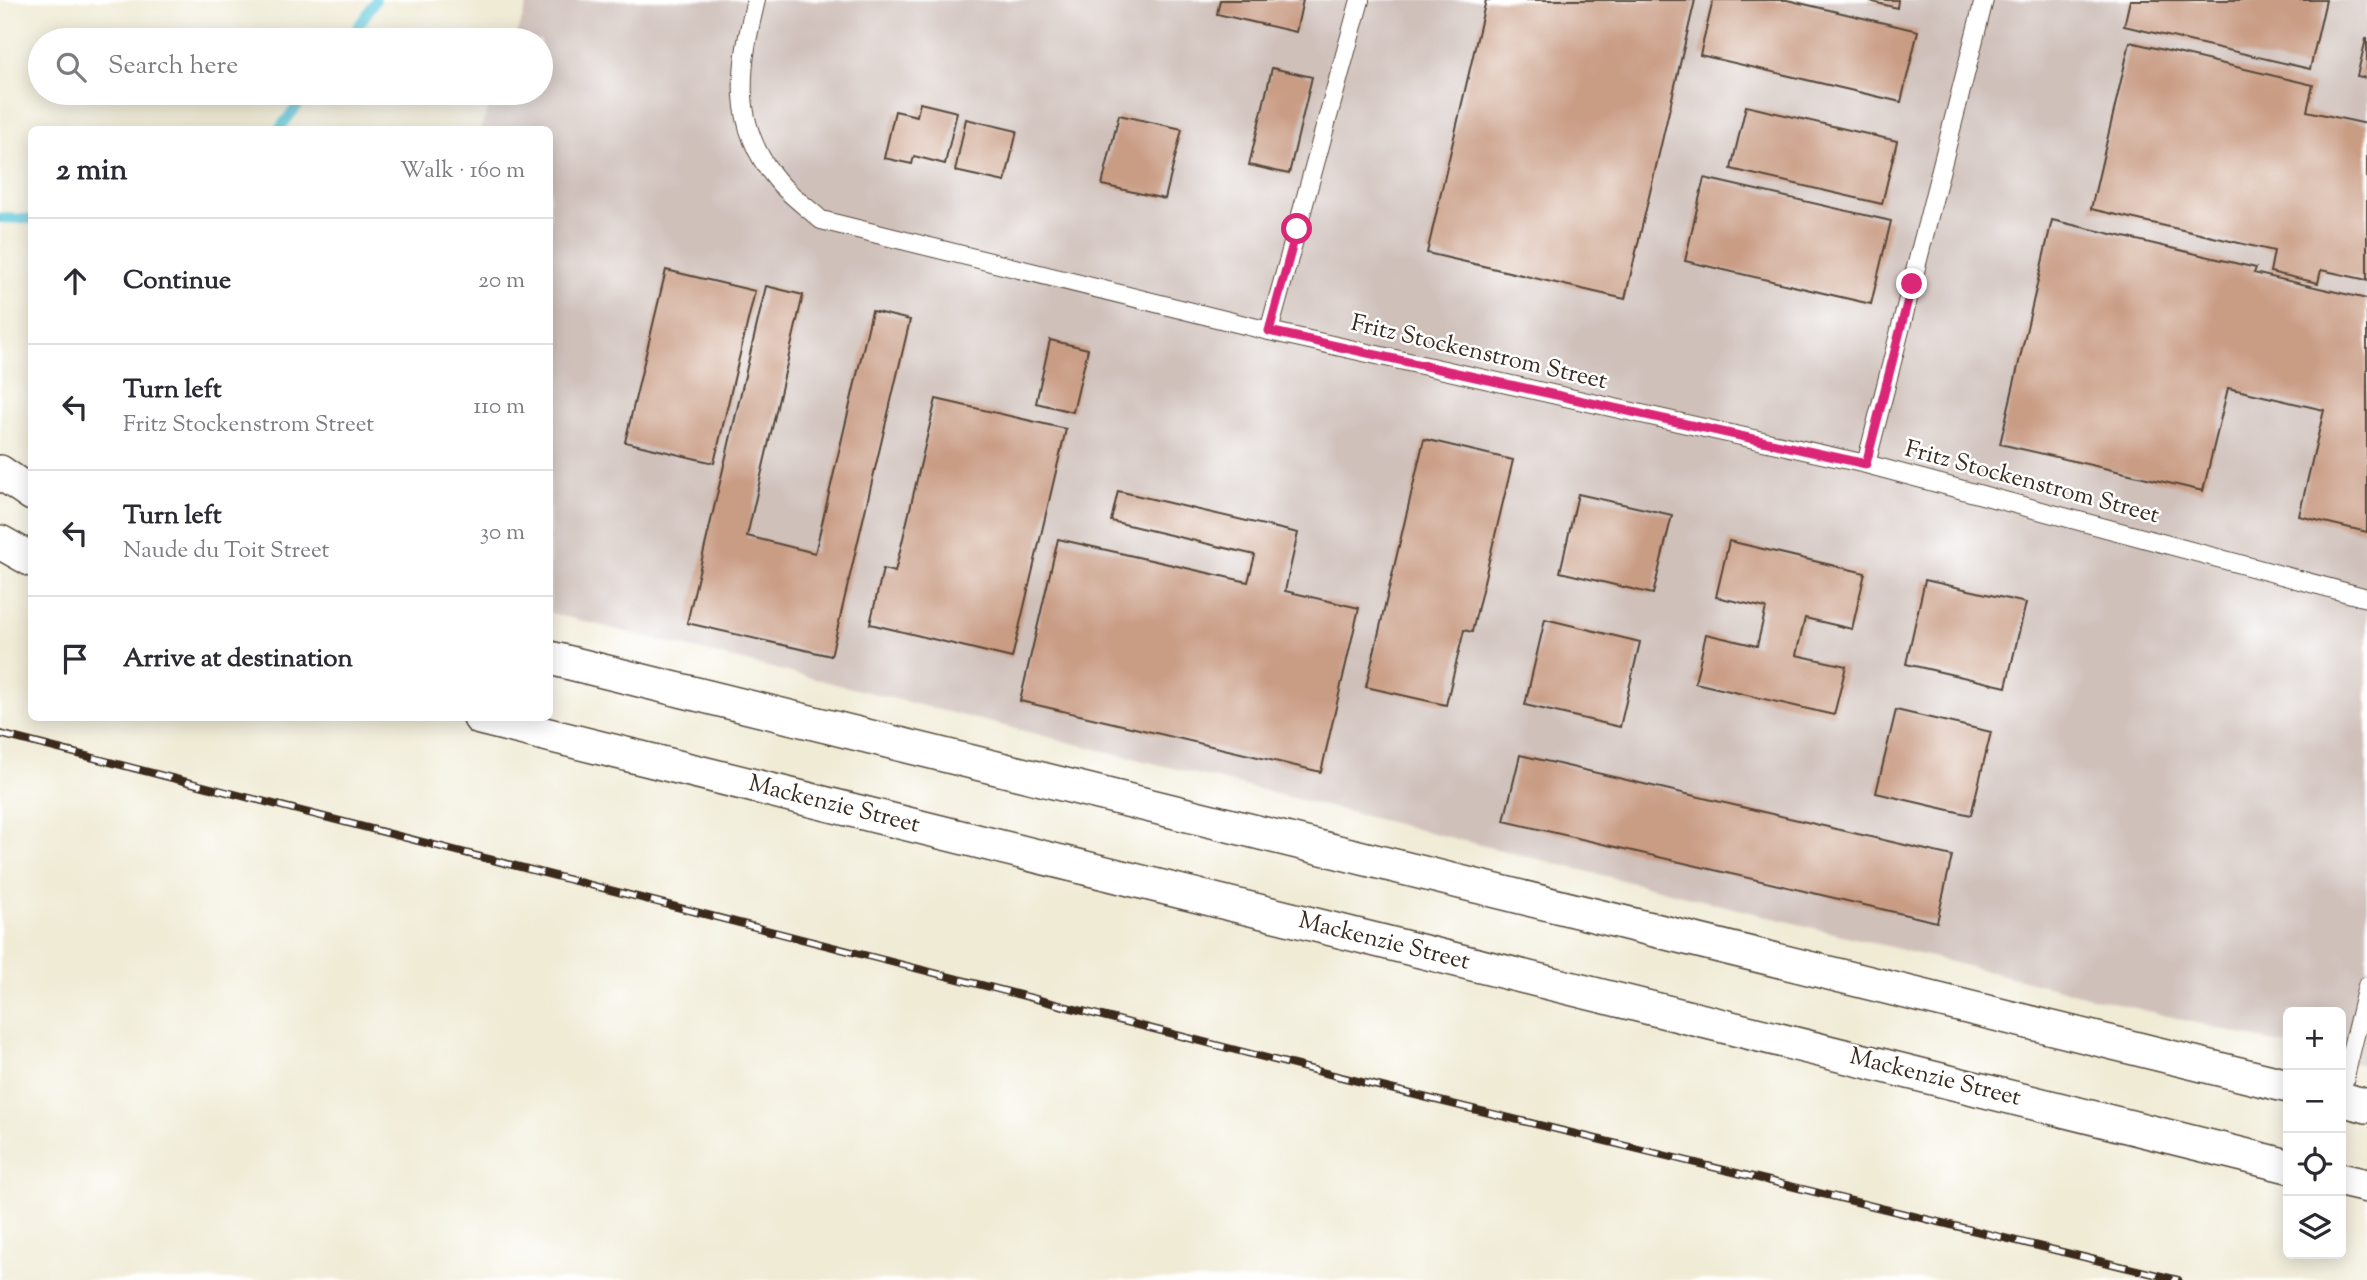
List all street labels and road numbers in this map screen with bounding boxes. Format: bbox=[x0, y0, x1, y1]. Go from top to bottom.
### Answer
street label: Fritz Stockenstrom Street bbox=[1347, 307, 1611, 399]
street label: Fritz Stockenstrom Street bbox=[1901, 433, 2163, 533]
street label: Mackenzie Street bbox=[745, 767, 923, 843]
street label: Mackenzie Street bbox=[1295, 904, 1473, 980]
street label: Mackenzie Street bbox=[1846, 1040, 2024, 1116]

